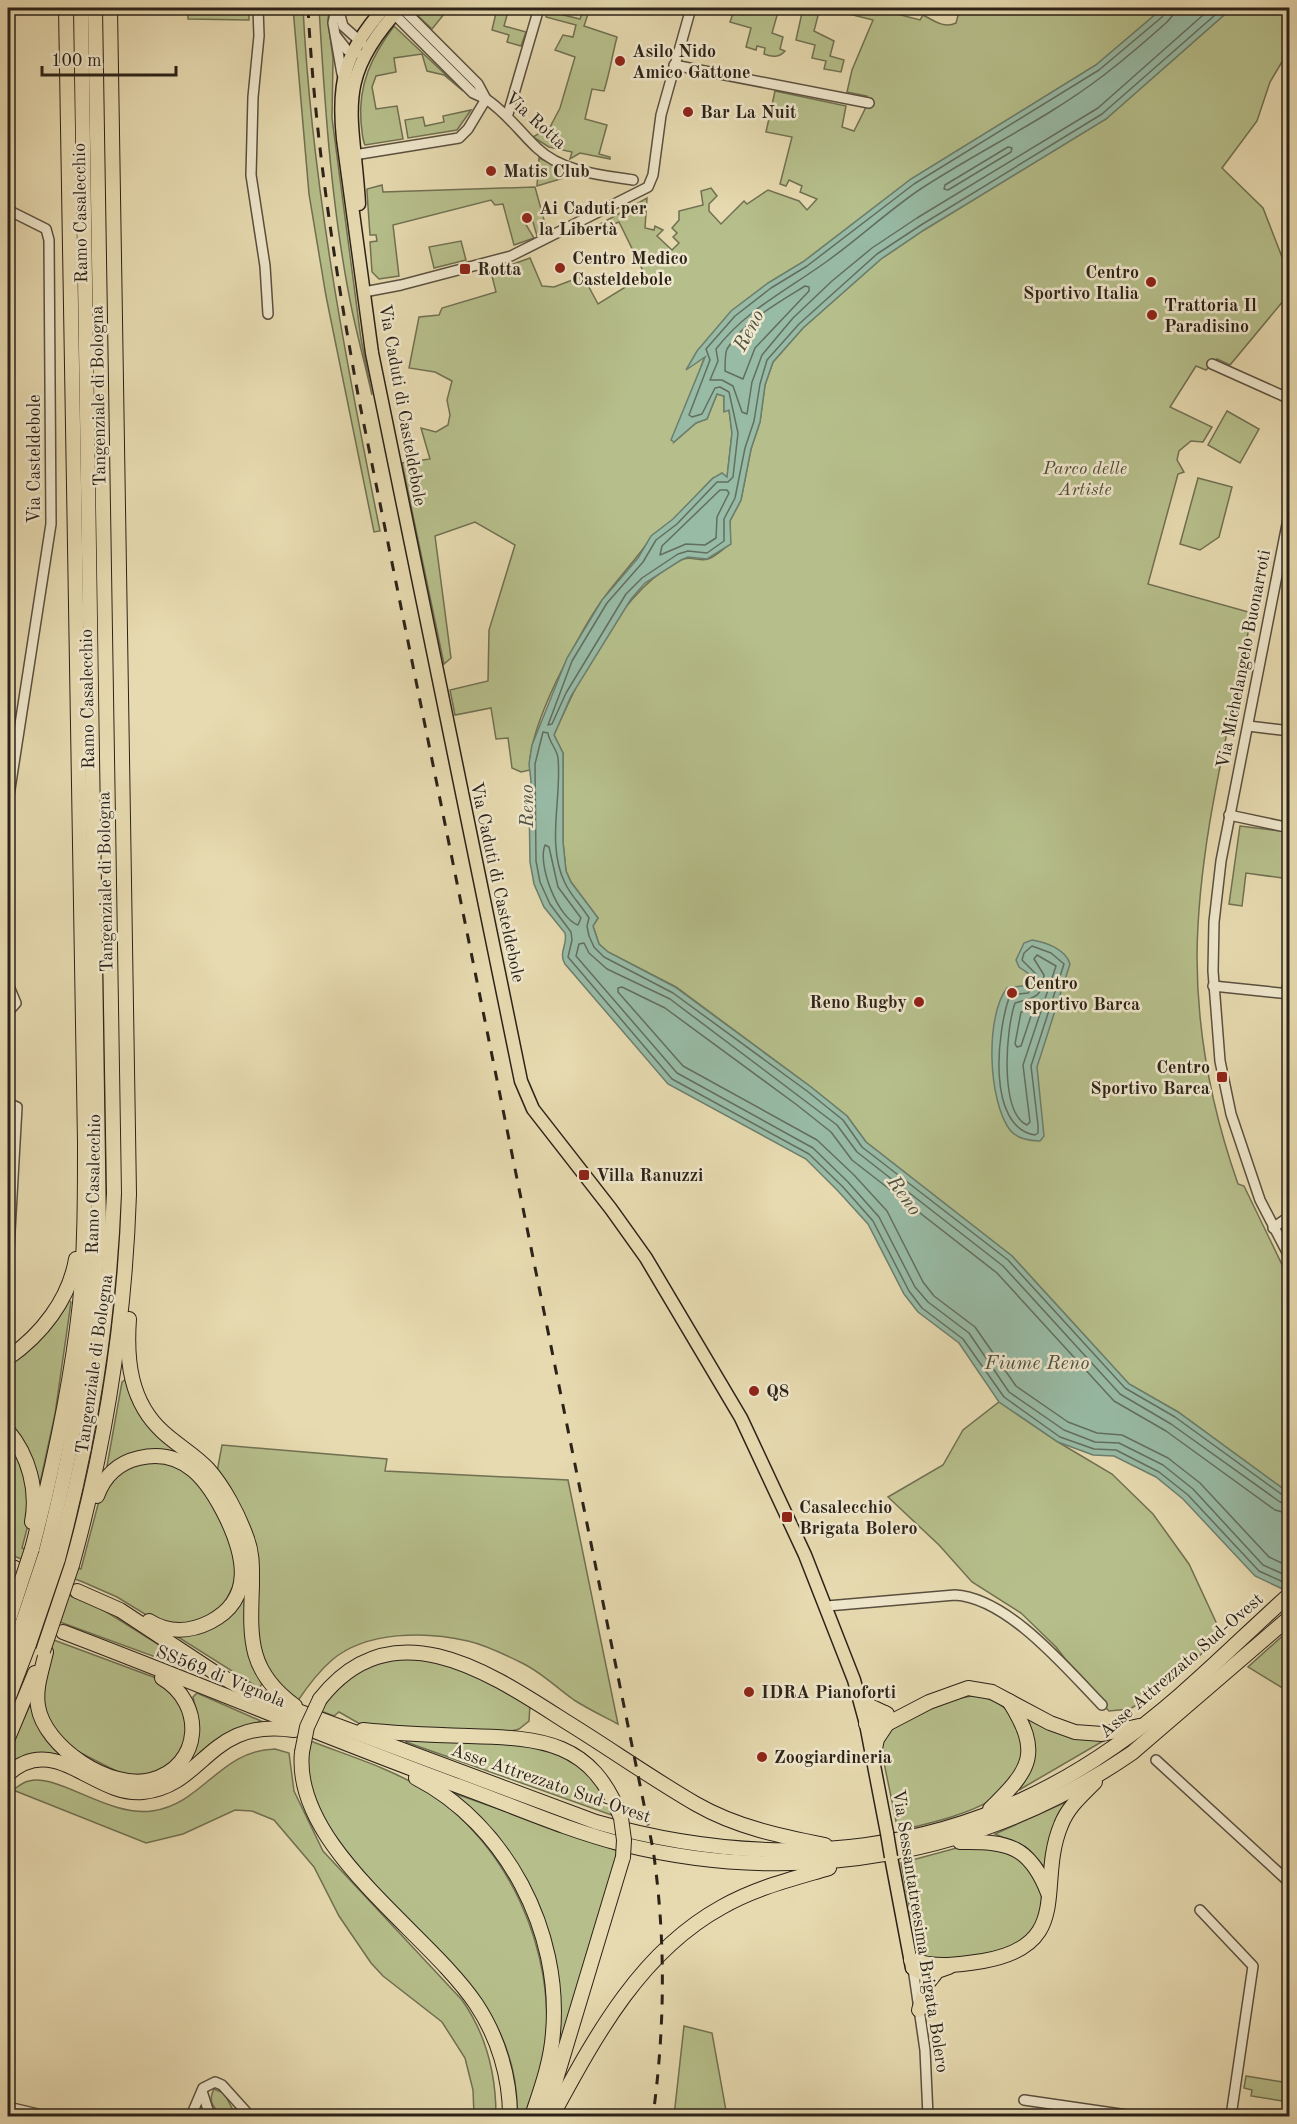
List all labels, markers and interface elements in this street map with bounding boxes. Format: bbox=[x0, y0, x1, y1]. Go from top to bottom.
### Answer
scale bar bbox=[42, 39, 176, 77]
place label: Asilo Nido Amico Gattone bbox=[632, 43, 751, 82]
text: 100 m bbox=[51, 52, 102, 70]
marker: Asilo Nido Amico Gattone bbox=[613, 54, 627, 68]
street label: Via Rotta bbox=[501, 89, 569, 153]
place label: Bar La Nuit bbox=[700, 104, 797, 122]
marker: Bar La Nuit bbox=[681, 105, 695, 119]
street label: Ramo Casalecchio bbox=[71, 143, 91, 283]
place label: Matis Club bbox=[503, 163, 590, 181]
marker: Matis Club bbox=[484, 164, 498, 178]
place label: Ai Caduti per la Libertà bbox=[539, 200, 647, 239]
marker: Ai Caduti per la Libertà bbox=[520, 211, 534, 225]
place label: Centro Medico Casteldebole bbox=[572, 250, 688, 289]
place label: Rotta bbox=[477, 261, 521, 279]
marker: Centro Medico Casteldebole bbox=[553, 261, 567, 275]
marker: Rotta bbox=[458, 262, 472, 276]
place label: Centro Sportivo Italia bbox=[1023, 264, 1139, 303]
marker: Centro Sportivo Italia bbox=[1144, 275, 1158, 289]
place label: Trattoria Il Paradisino bbox=[1164, 297, 1257, 336]
street label: Via Caduti di Casteldebole bbox=[375, 303, 429, 507]
street label: Tangenziale di Bologna bbox=[88, 305, 110, 487]
water label: Reno bbox=[730, 307, 769, 356]
marker: Trattoria Il Paradisino bbox=[1145, 308, 1159, 322]
street label: Via Casteldebole bbox=[26, 394, 44, 524]
park label: Parco delle Artiste bbox=[1042, 460, 1127, 499]
street label: Via Michelangelo Buonarroti bbox=[1214, 548, 1274, 770]
street label: Ramo Casalecchio bbox=[78, 629, 98, 769]
street label: Via Caduti di Casteldebole bbox=[467, 780, 527, 984]
water label: Reno bbox=[518, 784, 538, 829]
street label: Tangenziale di Bologna bbox=[95, 791, 117, 973]
place label: Centro sportivo Barca bbox=[1024, 975, 1140, 1014]
marker: Centro sportivo Barca bbox=[1005, 986, 1019, 1000]
place label: Reno Rugby bbox=[809, 994, 907, 1012]
marker: Reno Rugby bbox=[912, 995, 926, 1009]
place label: Centro Sportivo Barca bbox=[1090, 1059, 1210, 1098]
marker: Centro Sportivo Barca bbox=[1215, 1070, 1229, 1084]
street label: Ramo Casalecchio bbox=[84, 1114, 104, 1254]
place label: Villa Ranuzzi bbox=[596, 1167, 703, 1185]
marker: Villa Ranuzzi bbox=[577, 1168, 591, 1182]
water label: Reno bbox=[882, 1172, 924, 1220]
street label: Tangenziale di Bologna bbox=[73, 1273, 117, 1455]
water label: Fiume Reno bbox=[984, 1354, 1089, 1374]
place label: Q8 bbox=[766, 1383, 789, 1401]
marker: Q8 bbox=[747, 1384, 761, 1398]
place label: Casalecchio Brigata Bolero bbox=[799, 1499, 918, 1538]
marker: Casalecchio Brigata Bolero bbox=[780, 1510, 794, 1524]
street label: Asse Attrezzato Sud-Ovest bbox=[1096, 1590, 1267, 1741]
street label: SS569 di Vignola bbox=[153, 1643, 288, 1711]
place label: IDRA Pianoforti bbox=[761, 1684, 896, 1702]
marker: IDRA Pianoforti bbox=[742, 1685, 756, 1699]
street label: Asse Attrezzato Sud-Ovest bbox=[448, 1741, 653, 1827]
place label: Zoogiardineria bbox=[774, 1749, 892, 1767]
marker: Zoogiardineria bbox=[755, 1750, 769, 1764]
street label: Via Sessantatreesima Brigata Bolero bbox=[889, 1788, 951, 2074]

